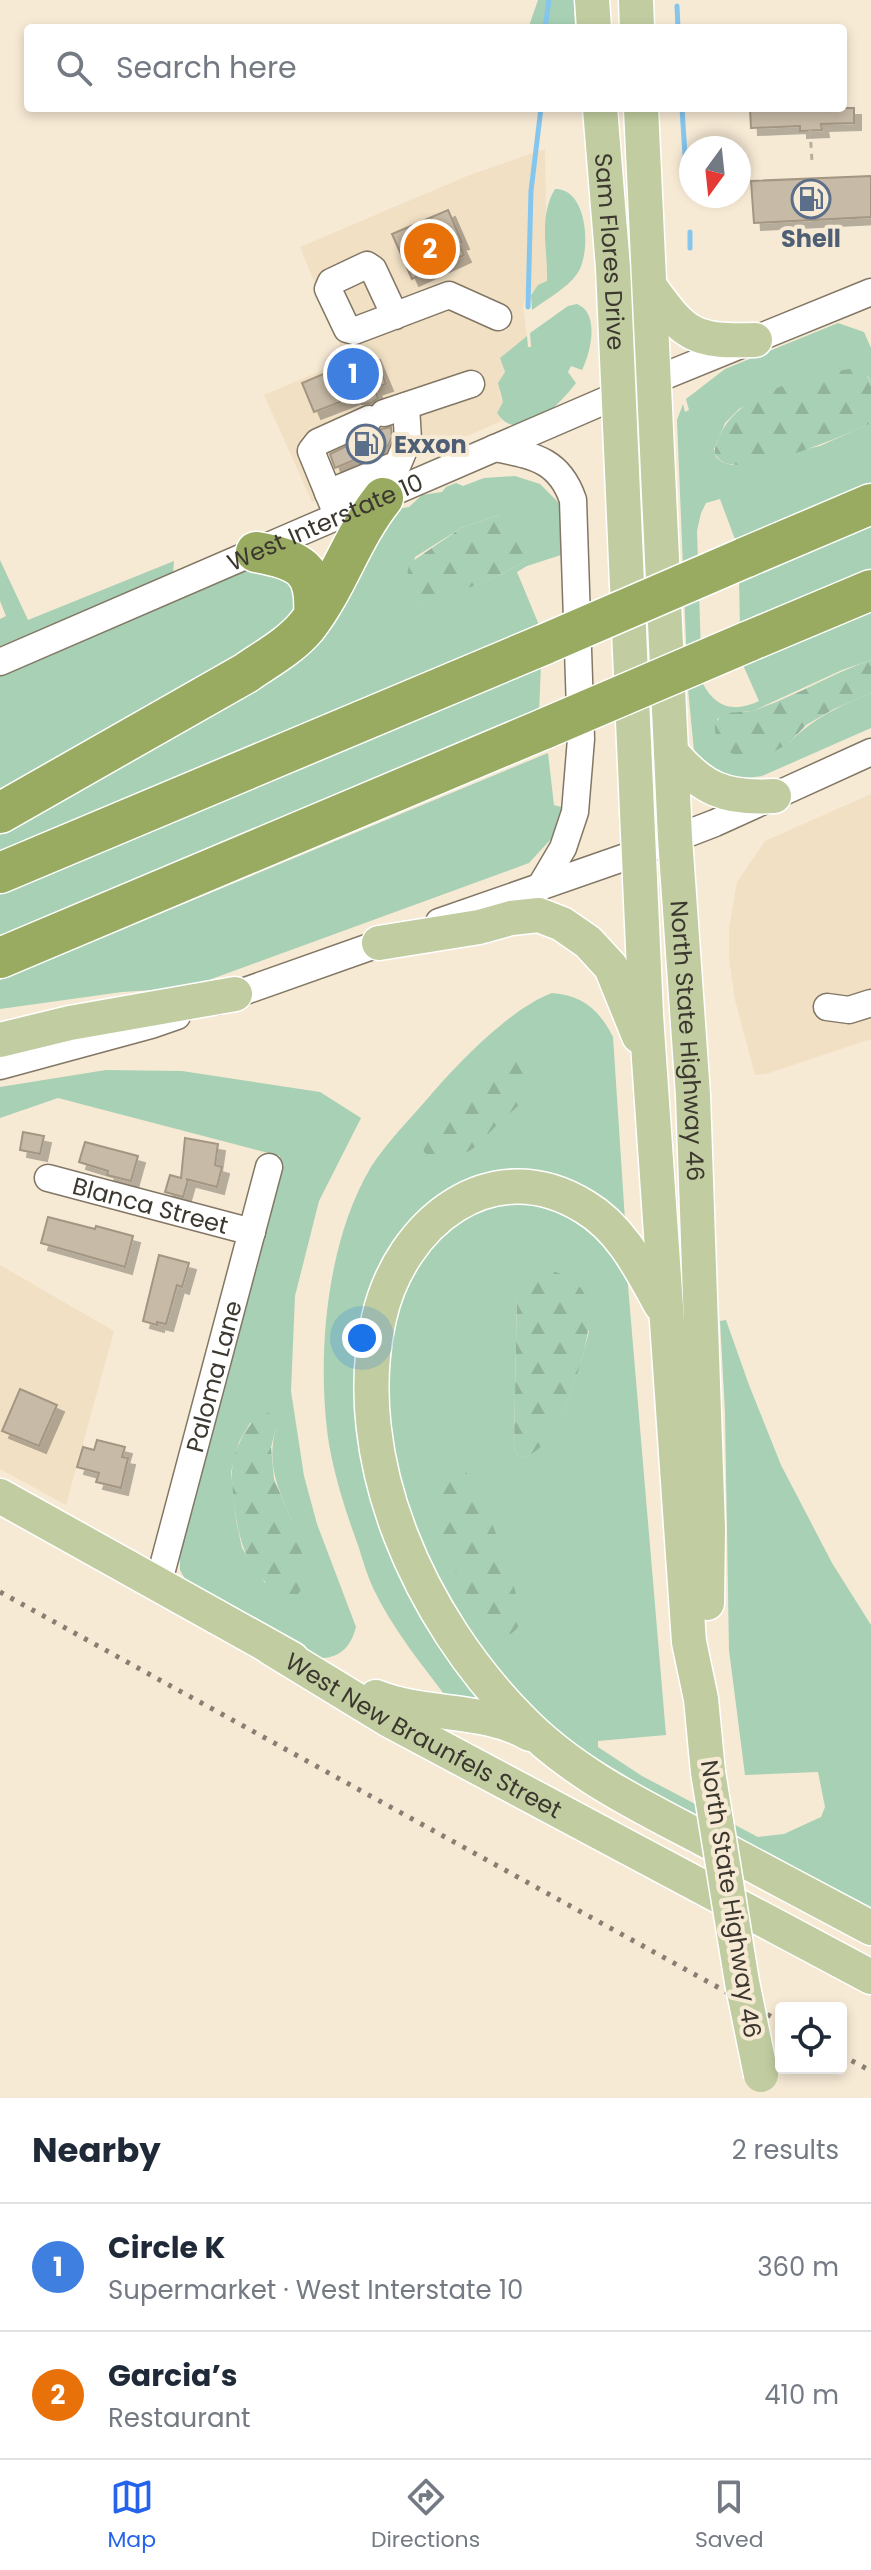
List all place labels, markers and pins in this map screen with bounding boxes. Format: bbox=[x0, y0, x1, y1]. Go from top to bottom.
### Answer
fuel station icon: Shell bbox=[790, 178, 832, 220]
pin: 2 bbox=[404, 219, 456, 279]
place label: Shell bbox=[781, 222, 841, 255]
pin: 1 bbox=[327, 344, 379, 404]
fuel station icon: Exxon bbox=[345, 423, 387, 465]
place label: Exxon bbox=[394, 428, 467, 461]

